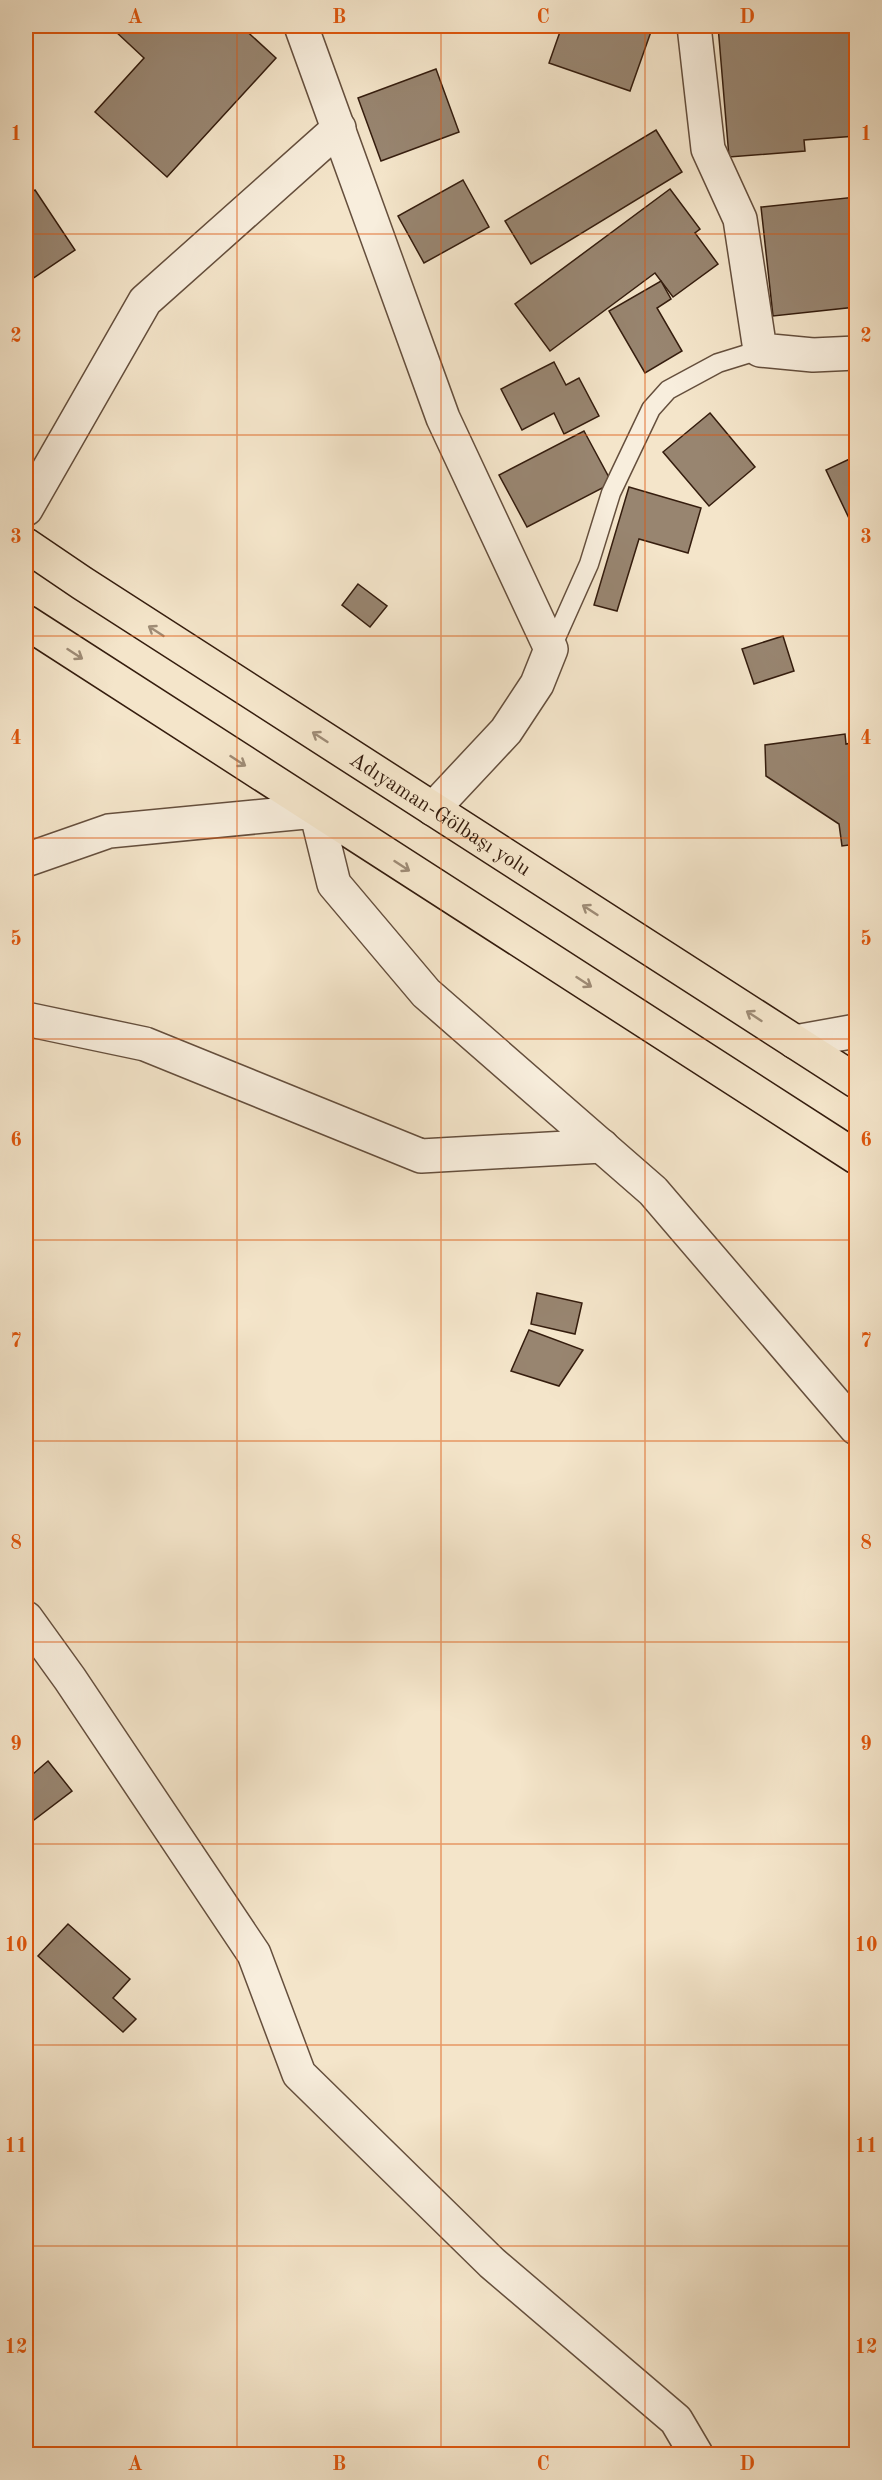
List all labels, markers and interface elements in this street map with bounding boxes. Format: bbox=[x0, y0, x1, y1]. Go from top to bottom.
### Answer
text: A bbox=[127, 8, 143, 28]
text: B bbox=[332, 8, 346, 28]
text: C bbox=[536, 8, 550, 28]
text: D bbox=[739, 8, 755, 28]
text: 1 bbox=[10, 125, 22, 145]
text: 1 bbox=[860, 125, 872, 145]
text: 2 bbox=[10, 327, 22, 347]
text: 2 bbox=[860, 327, 872, 347]
text: 3 bbox=[10, 528, 22, 548]
text: 3 bbox=[860, 528, 872, 548]
one-way arrow bbox=[149, 625, 165, 637]
one-way arrow bbox=[66, 648, 83, 661]
text: 4 bbox=[10, 729, 22, 749]
text: 4 bbox=[860, 729, 872, 749]
one-way arrow bbox=[312, 730, 329, 743]
street label: Adıyaman-Gölbaşı yolu bbox=[346, 749, 534, 881]
one-way arrow bbox=[229, 755, 246, 767]
one-way arrow bbox=[393, 860, 410, 872]
one-way arrow bbox=[582, 904, 599, 917]
text: 5 bbox=[10, 929, 22, 950]
text: 5 bbox=[860, 929, 872, 950]
one-way arrow bbox=[575, 977, 592, 989]
one-way arrow bbox=[746, 1009, 763, 1021]
text: 6 bbox=[10, 1131, 22, 1151]
text: 6 bbox=[860, 1131, 872, 1151]
text: 7 bbox=[10, 1332, 22, 1352]
text: 7 bbox=[860, 1332, 872, 1352]
text: 8 bbox=[10, 1534, 22, 1554]
text: 8 bbox=[860, 1534, 872, 1554]
text: 9 bbox=[10, 1735, 22, 1755]
text: 9 bbox=[860, 1735, 872, 1755]
text: 10 bbox=[4, 1936, 28, 1956]
text: 10 bbox=[854, 1936, 878, 1956]
text: 11 bbox=[4, 2137, 28, 2157]
text: 11 bbox=[854, 2137, 878, 2157]
text: 12 bbox=[4, 2338, 28, 2358]
text: 12 bbox=[854, 2338, 878, 2358]
text: A bbox=[127, 2455, 143, 2475]
text: B bbox=[332, 2455, 346, 2475]
text: C bbox=[536, 2455, 550, 2475]
text: D bbox=[739, 2455, 755, 2475]

